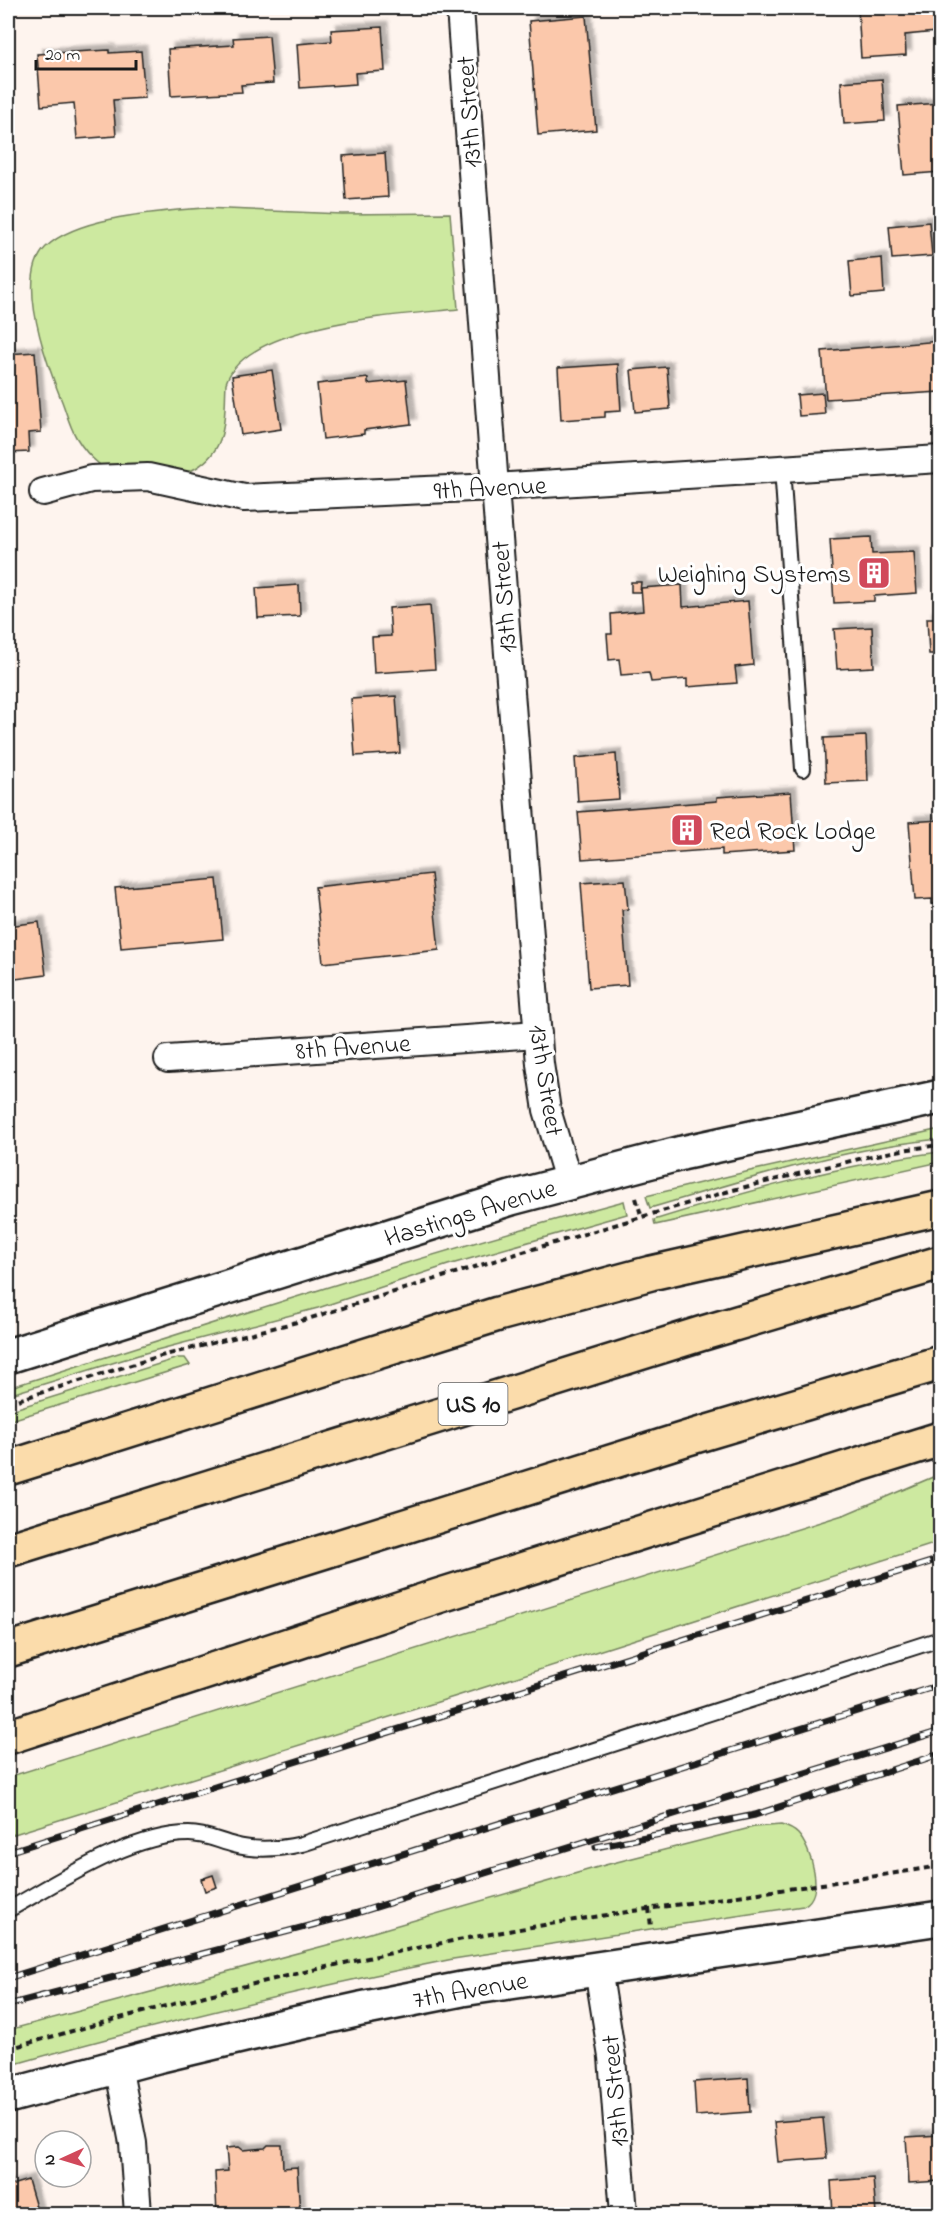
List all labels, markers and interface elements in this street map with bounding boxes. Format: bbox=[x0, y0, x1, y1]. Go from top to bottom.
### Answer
scale bar bbox=[36, 33, 136, 71]
text: 20 m bbox=[45, 43, 80, 69]
street label: 13th Street bbox=[448, 54, 494, 169]
street label: 9th Avenue bbox=[433, 468, 548, 512]
street label: 13th Street bbox=[483, 539, 529, 654]
building icon: Weighing Systems bbox=[856, 555, 892, 591]
place label: Weighing Systems bbox=[658, 557, 851, 595]
building icon: Red Rock Lodge bbox=[669, 812, 705, 848]
place label: Red Rock Lodge bbox=[710, 814, 876, 852]
street label: 13th Street bbox=[517, 1022, 572, 1139]
street label: 8th Avenue bbox=[294, 1026, 412, 1072]
street label: Hastings Avenue bbox=[380, 1171, 562, 1259]
road number: US 10 bbox=[438, 1383, 508, 1425]
street label: 7th Avenue bbox=[410, 1963, 531, 2021]
street label: 13th Street bbox=[593, 2033, 641, 2148]
north arrow bbox=[33, 2129, 93, 2189]
text: N bbox=[38, 2153, 62, 2166]

